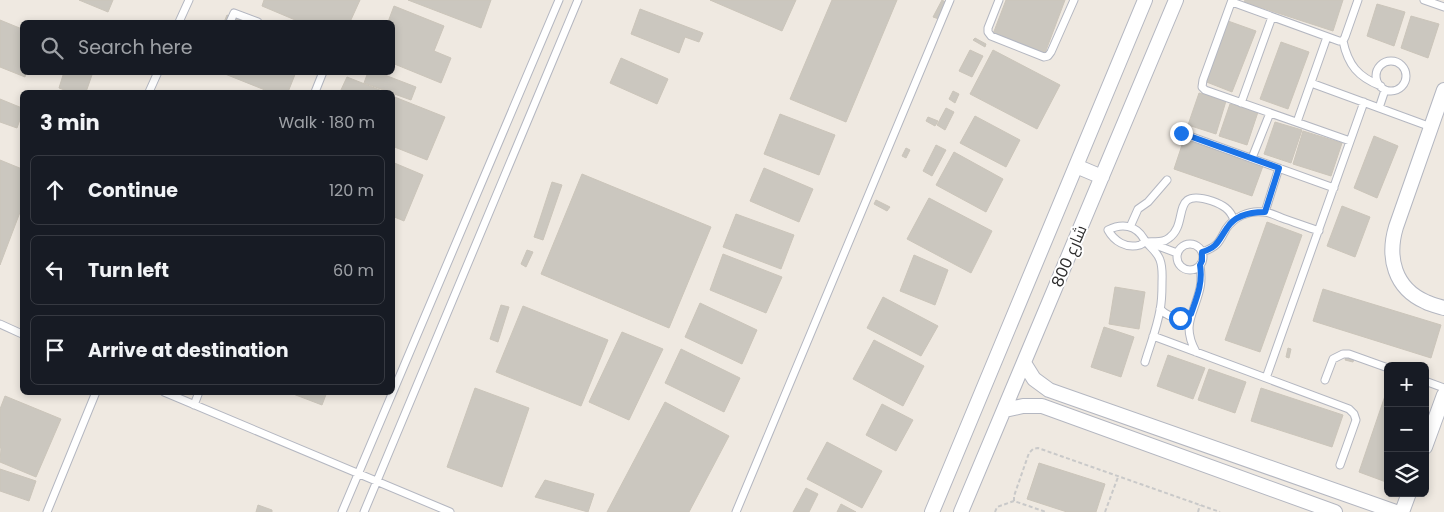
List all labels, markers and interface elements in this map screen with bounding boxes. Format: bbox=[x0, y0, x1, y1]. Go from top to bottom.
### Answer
search box bbox=[20, 20, 395, 75]
icon: search bbox=[38, 34, 66, 62]
text: Search here bbox=[78, 34, 192, 61]
text: 3 min bbox=[40, 108, 100, 137]
text: Walk · 180 m bbox=[278, 111, 375, 134]
route end bbox=[1170, 122, 1193, 145]
icon: ahead bbox=[41, 176, 69, 204]
text: Continue bbox=[88, 177, 178, 204]
text: 120 m bbox=[329, 179, 374, 202]
street label: شارع 800 bbox=[1046, 221, 1092, 291]
icon: left bbox=[41, 256, 69, 284]
text: Turn left bbox=[88, 257, 169, 284]
text: 60 m bbox=[333, 259, 374, 282]
route start bbox=[1169, 307, 1192, 330]
icon: arrive bbox=[41, 336, 69, 364]
text: Arrive at destination bbox=[88, 337, 289, 364]
map controls bbox=[1384, 362, 1429, 497]
button: + bbox=[1384, 362, 1429, 407]
button: − bbox=[1384, 407, 1429, 452]
button: layers bbox=[1384, 452, 1429, 497]

